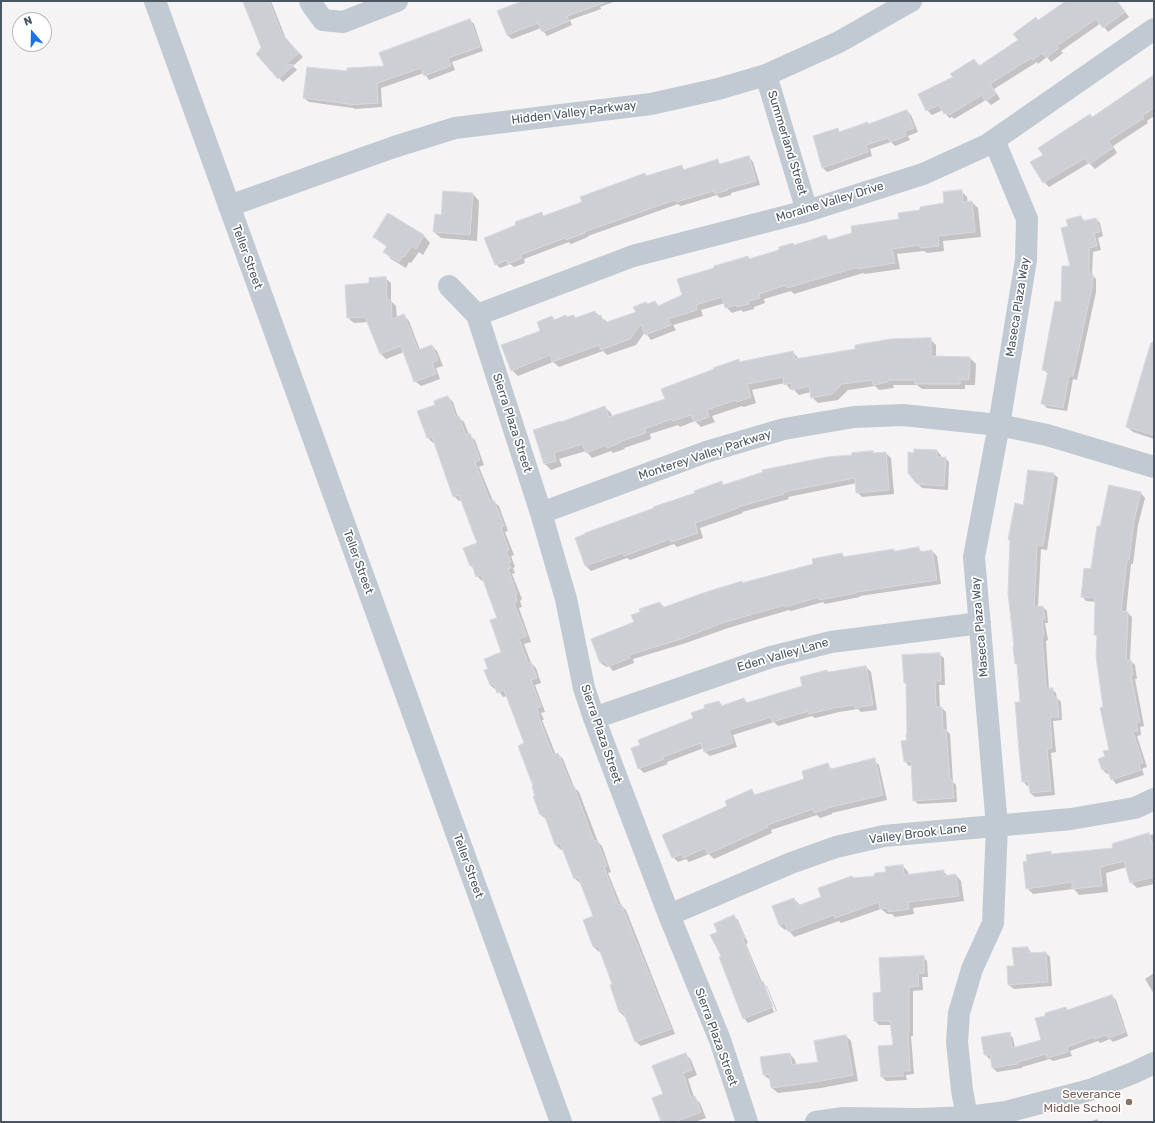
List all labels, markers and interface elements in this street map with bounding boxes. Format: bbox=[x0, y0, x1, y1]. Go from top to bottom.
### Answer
north arrow bbox=[12, 12, 52, 52]
text: N bbox=[22, 14, 34, 29]
street label: Summerland Street bbox=[764, 89, 810, 197]
street label: Hidden Valley Parkway bbox=[511, 98, 637, 128]
street label: Moraine Valley Drive bbox=[774, 179, 886, 225]
street label: Teller Street bbox=[229, 223, 265, 291]
street label: Maseca Plaza Way bbox=[1003, 256, 1033, 358]
street label: Sierra Plaza Street bbox=[489, 372, 535, 474]
street label: Monterey Valley Parkway bbox=[637, 427, 773, 483]
street label: Teller Street bbox=[340, 528, 376, 596]
street label: Maseca Plaza Way bbox=[968, 576, 992, 678]
street label: Eden Valley Lane bbox=[736, 635, 830, 675]
street label: Sierra Plaza Street bbox=[577, 683, 625, 785]
street label: Valley Brook Lane bbox=[868, 821, 968, 847]
street label: Teller Street bbox=[450, 832, 486, 900]
street label: Sierra Plaza Street bbox=[692, 986, 740, 1088]
place label: Severance Middle School bbox=[1044, 1088, 1121, 1116]
marker: Severance Middle School bbox=[1124, 1097, 1134, 1107]

